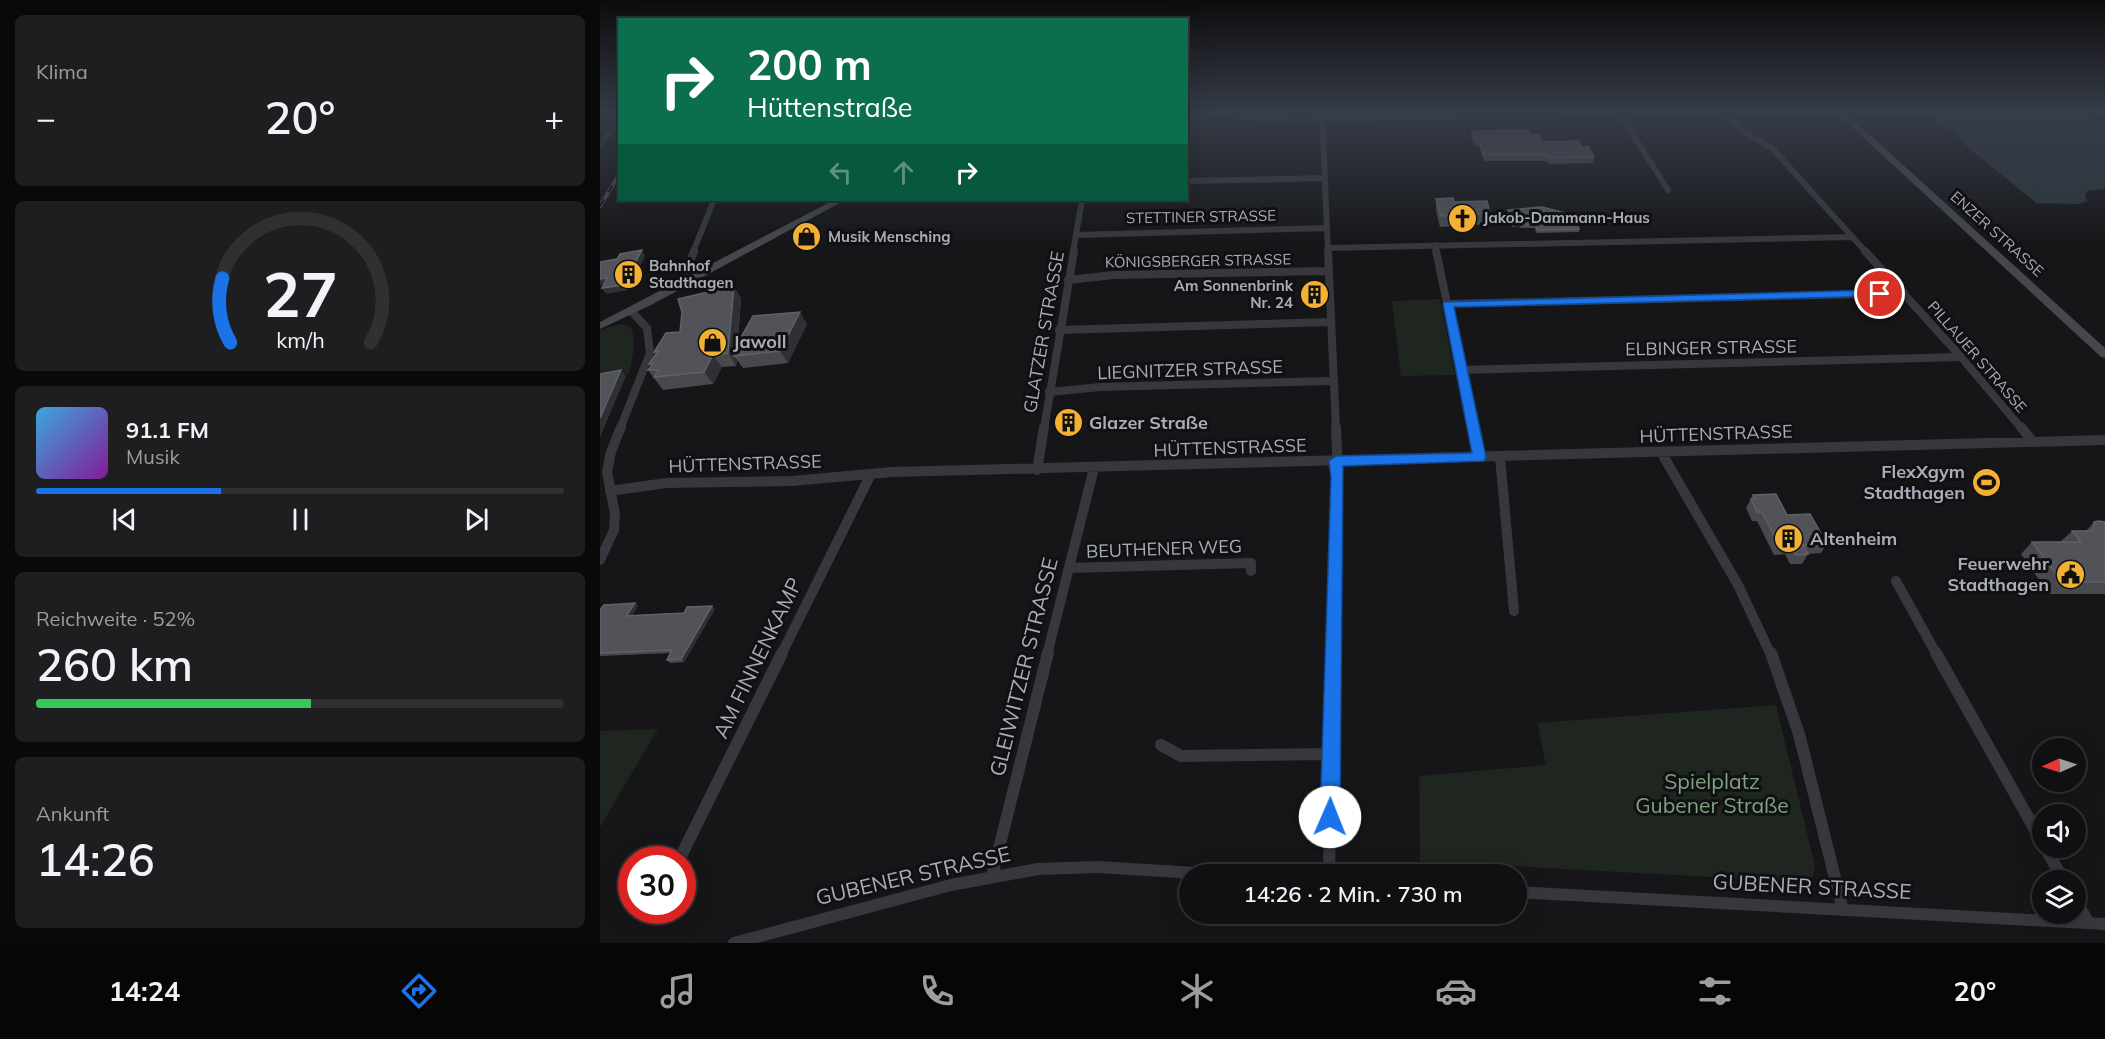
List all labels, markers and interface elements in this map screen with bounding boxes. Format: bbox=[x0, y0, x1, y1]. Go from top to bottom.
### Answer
text: 200 m bbox=[747, 38, 872, 91]
icon: right bbox=[648, 42, 726, 120]
text: Klima bbox=[36, 59, 88, 84]
text: 20° bbox=[265, 89, 335, 145]
text: Hüttenstraße bbox=[747, 90, 913, 124]
text: − bbox=[36, 97, 56, 138]
text: + bbox=[544, 97, 564, 138]
icon: left bbox=[824, 156, 857, 189]
icon: ahead bbox=[887, 156, 920, 189]
icon: right bbox=[950, 156, 983, 189]
street label: ENZER STRASSE bbox=[1947, 187, 2048, 281]
church icon: Jakob-Dammann-Haus bbox=[1446, 202, 1478, 234]
street label: STETTINER STRASSE bbox=[1126, 206, 1276, 227]
place label: Jakob-Dammann-Haus bbox=[1483, 208, 1650, 227]
shop icon: Musik Mensching bbox=[791, 221, 823, 253]
place label: Musik Mensching bbox=[828, 227, 951, 246]
street label: GLATZER STRASSE bbox=[1018, 249, 1069, 415]
street label: KÖNIGSBERGER STRASSE bbox=[1105, 249, 1291, 272]
text: 27 bbox=[263, 254, 337, 333]
place label: Bahnhof Stadthagen bbox=[649, 256, 734, 292]
building icon: Bahnhof Stadthagen bbox=[612, 259, 644, 291]
pin bbox=[1854, 268, 1905, 319]
place label: Am Sonnenbrink Nr. 24 bbox=[1174, 276, 1294, 312]
icon: arrive bbox=[1863, 277, 1896, 310]
building icon: Am Sonnenbrink Nr. 24 bbox=[1298, 279, 1330, 311]
street label: PILLAUER STRASSE bbox=[1924, 297, 2031, 416]
text: km/h bbox=[276, 326, 324, 353]
shop icon: Jawoll bbox=[696, 326, 728, 358]
place label: Jawoll bbox=[733, 330, 786, 353]
street label: ELBINGER STRASSE bbox=[1625, 335, 1797, 360]
street label: LIEGNITZER STRASSE bbox=[1097, 355, 1283, 384]
building icon: Glazer Straße bbox=[1052, 407, 1084, 439]
place label: Glazer Straße bbox=[1089, 411, 1208, 434]
text: 91.1 FM bbox=[126, 416, 209, 444]
street label: HÜTTENSTRASSE bbox=[1639, 419, 1793, 448]
street label: HÜTTENSTRASSE bbox=[1153, 433, 1307, 462]
text: Musik bbox=[126, 444, 180, 469]
street label: HÜTTENSTRASSE bbox=[668, 449, 822, 478]
place label: FlexXgym Stadthagen bbox=[1864, 460, 1965, 504]
sports icon: FlexXgym Stadthagen bbox=[1970, 466, 2002, 498]
icon: previous bbox=[108, 503, 141, 536]
icon: pause bbox=[284, 503, 317, 536]
icon: next bbox=[460, 503, 493, 536]
building icon: Altenheim bbox=[1773, 523, 1805, 555]
place label: Altenheim bbox=[1810, 527, 1897, 550]
street label: BEUTHENER WEG bbox=[1086, 534, 1242, 563]
place label: Feuerwehr Stadthagen bbox=[1948, 552, 2050, 596]
street label: GLEIWITZER STRASSE bbox=[983, 555, 1063, 779]
public building icon: Feuerwehr Stadthagen bbox=[2054, 558, 2086, 590]
street label: AM FINNENKAMP bbox=[707, 573, 807, 742]
text: Reichweite · 52% bbox=[36, 606, 195, 631]
text: 260 km bbox=[36, 636, 193, 692]
north arrow bbox=[2032, 738, 2086, 792]
map controls bbox=[2032, 738, 2086, 924]
park label: Spielplatz Gubener Straße bbox=[1635, 768, 1789, 818]
position arrow bbox=[1298, 785, 1362, 849]
text: Ankunft bbox=[36, 801, 109, 826]
button: sound bbox=[2032, 804, 2086, 858]
text: 14:26 bbox=[36, 831, 155, 887]
street label: GUBENER STRASSE bbox=[813, 840, 1013, 910]
speed limit sign: 30 bbox=[618, 846, 696, 924]
street label: GUBENER STRASSE bbox=[1712, 868, 1912, 904]
button: layers bbox=[2032, 870, 2086, 924]
text: 14:26 · 2 Min. · 730 m bbox=[1244, 880, 1462, 908]
icon: directions bbox=[398, 970, 440, 1012]
icon: music bbox=[657, 970, 699, 1012]
icon: phone bbox=[916, 970, 958, 1012]
icon: climate bbox=[1176, 970, 1218, 1012]
icon: car bbox=[1435, 970, 1477, 1012]
icon: filters bbox=[1694, 970, 1736, 1012]
text: 14:24 bbox=[109, 974, 180, 1008]
text: 20° bbox=[1954, 974, 1996, 1008]

